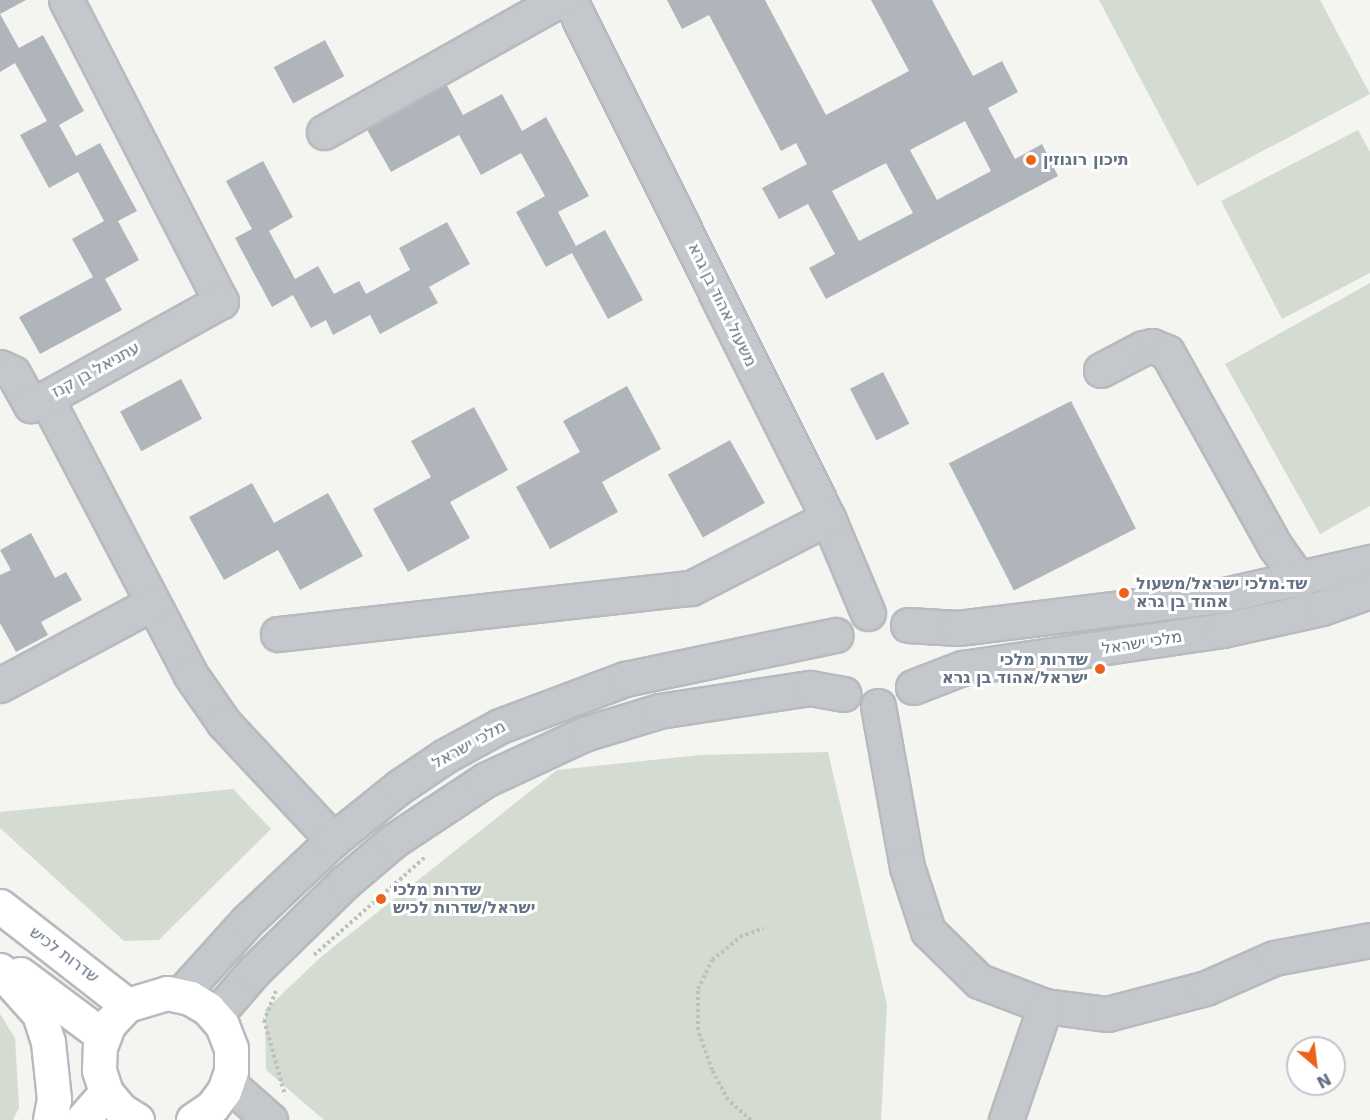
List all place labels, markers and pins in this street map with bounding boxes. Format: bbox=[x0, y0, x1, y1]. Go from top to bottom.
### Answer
place label: תיכון רוגוזין bbox=[1043, 150, 1129, 170]
marker: תיכון רוגוזין bbox=[1024, 153, 1038, 167]
place label: שד.מלכי ישראל/משעול אהוד בן גרא bbox=[1136, 574, 1307, 612]
marker: שד.מלכי ישראל/משעול אהוד בן גרא bbox=[1117, 586, 1131, 600]
place label: שדרות מלכי ישראל/אהוד בן גרא bbox=[942, 650, 1088, 688]
marker: שדרות מלכי ישראל/אהוד בן גרא bbox=[1093, 662, 1107, 676]
place label: שדרות מלכי ישראל/שדרות לכיש bbox=[393, 880, 535, 918]
marker: שדרות מלכי ישראל/שדרות לכיש bbox=[374, 892, 388, 906]

